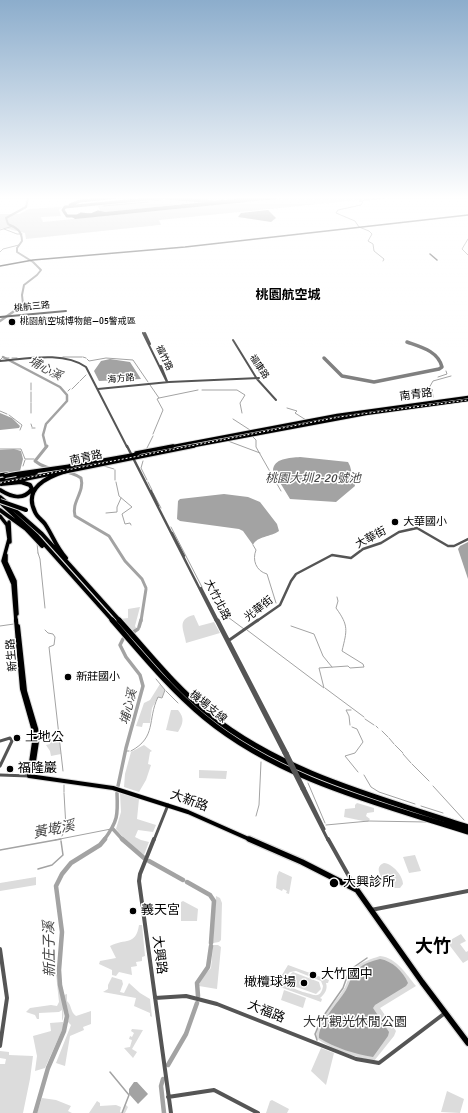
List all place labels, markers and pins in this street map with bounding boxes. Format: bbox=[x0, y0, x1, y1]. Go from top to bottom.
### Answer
marker: 桃園航空城博物館—05警戒區 bbox=[7, 317, 17, 327]
place label: 桃園航空城博物館—05警戒區 bbox=[20, 317, 136, 327]
place label: 大華國小 bbox=[403, 515, 447, 529]
marker: 大華國小 bbox=[390, 517, 400, 527]
place label: 新莊國小 bbox=[76, 670, 120, 684]
marker: 新莊國小 bbox=[63, 672, 73, 682]
place label: 土地公 bbox=[25, 730, 64, 746]
marker: 土地公 bbox=[12, 733, 22, 743]
place label: 福隆巖 bbox=[18, 761, 57, 777]
marker: 福隆巖 bbox=[5, 764, 15, 774]
place label: 大興診所 bbox=[343, 875, 395, 891]
marker: 大興診所 bbox=[328, 877, 340, 889]
place label: 義天宮 bbox=[141, 903, 180, 919]
marker: 義天宮 bbox=[128, 906, 138, 916]
place label: 大竹國中 bbox=[321, 967, 373, 983]
marker: 大竹國中 bbox=[308, 970, 318, 980]
place label: 橄欖球場 bbox=[244, 975, 296, 991]
marker: 橄欖球場 bbox=[299, 978, 309, 988]

